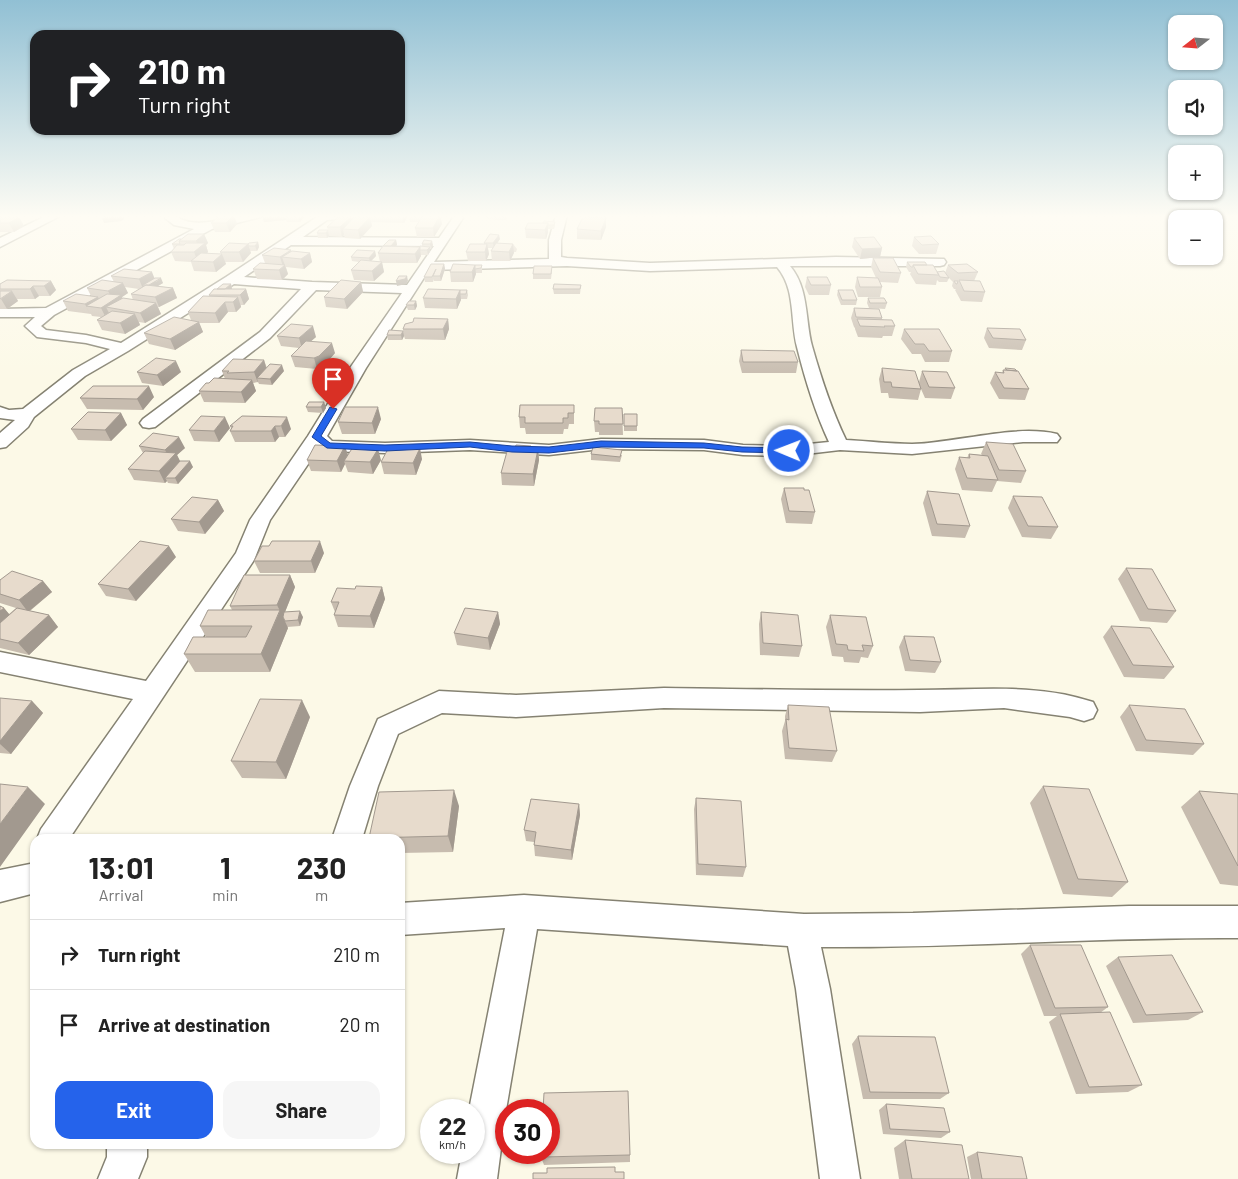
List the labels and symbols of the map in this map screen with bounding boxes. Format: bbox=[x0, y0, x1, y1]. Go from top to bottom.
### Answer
north arrow bbox=[1168, 15, 1222, 70]
pin bbox=[312, 358, 354, 409]
position arrow bbox=[762, 424, 814, 476]
speed limit sign: 30 bbox=[495, 1099, 560, 1164]

